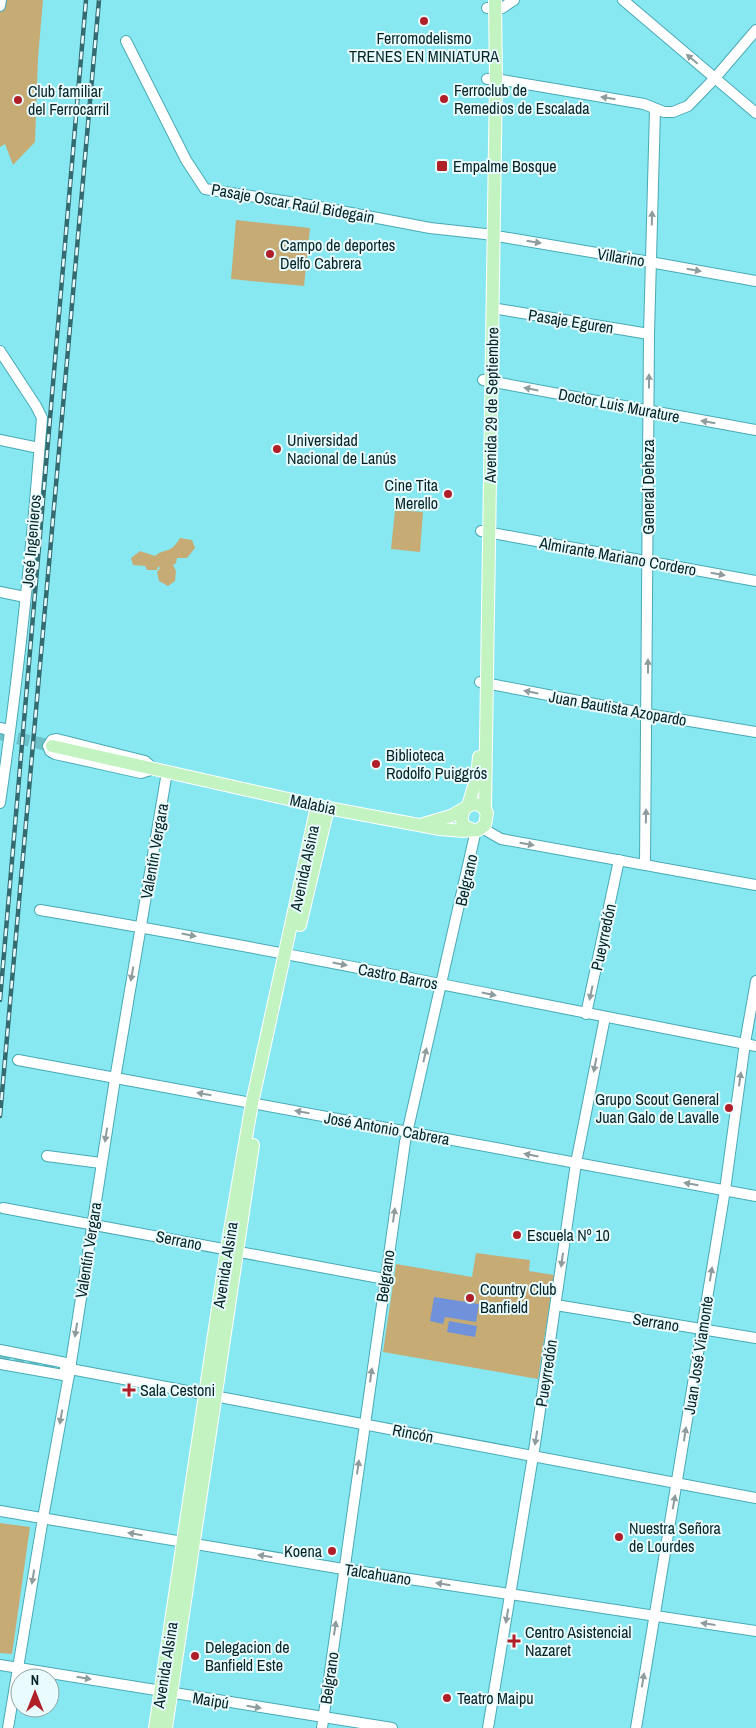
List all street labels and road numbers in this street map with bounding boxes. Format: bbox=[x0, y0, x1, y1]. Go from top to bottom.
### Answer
street label: Pasaje Oscar Raúl Bidegain bbox=[210, 178, 376, 228]
street label: Villarino bbox=[596, 242, 646, 272]
street label: Pasaje Eguren bbox=[527, 303, 615, 339]
street label: Avenida 29 de Septiembre bbox=[479, 327, 503, 484]
street label: Doctor Luis Murature bbox=[556, 382, 682, 428]
street label: General Deheza bbox=[637, 439, 659, 535]
street label: José Ingenieros bbox=[16, 494, 46, 588]
street label: Almirante Mariano Cordero bbox=[537, 531, 698, 581]
street label: Juan Bautista Azopardo bbox=[547, 685, 689, 731]
street label: Malabia bbox=[288, 788, 339, 820]
street label: Valentín Vergara bbox=[135, 801, 173, 901]
street label: Avenida Alsina bbox=[284, 822, 324, 914]
street label: Belgrano bbox=[449, 852, 483, 908]
street label: Pueyrredón bbox=[585, 902, 621, 972]
street label: Castro Barros bbox=[356, 957, 440, 995]
street label: José Antonio Cabrera bbox=[323, 1106, 452, 1150]
street label: Valentín Vergara bbox=[70, 1200, 107, 1300]
street label: Avenida Alsina bbox=[207, 1219, 243, 1311]
street label: Serrano bbox=[154, 1225, 204, 1255]
street label: Belgrano bbox=[370, 1248, 400, 1304]
street label: Juan José Viamonte bbox=[678, 1294, 718, 1416]
street label: Serrano bbox=[631, 1307, 681, 1337]
street label: Pueyrredón bbox=[530, 1338, 562, 1408]
street label: Rincón bbox=[390, 1418, 436, 1448]
street label: Talcahuano bbox=[343, 1558, 413, 1590]
street label: Avenida Alsina bbox=[147, 1619, 183, 1711]
street label: Belgrano bbox=[314, 1650, 344, 1706]
street label: Maipú bbox=[191, 1686, 231, 1714]

